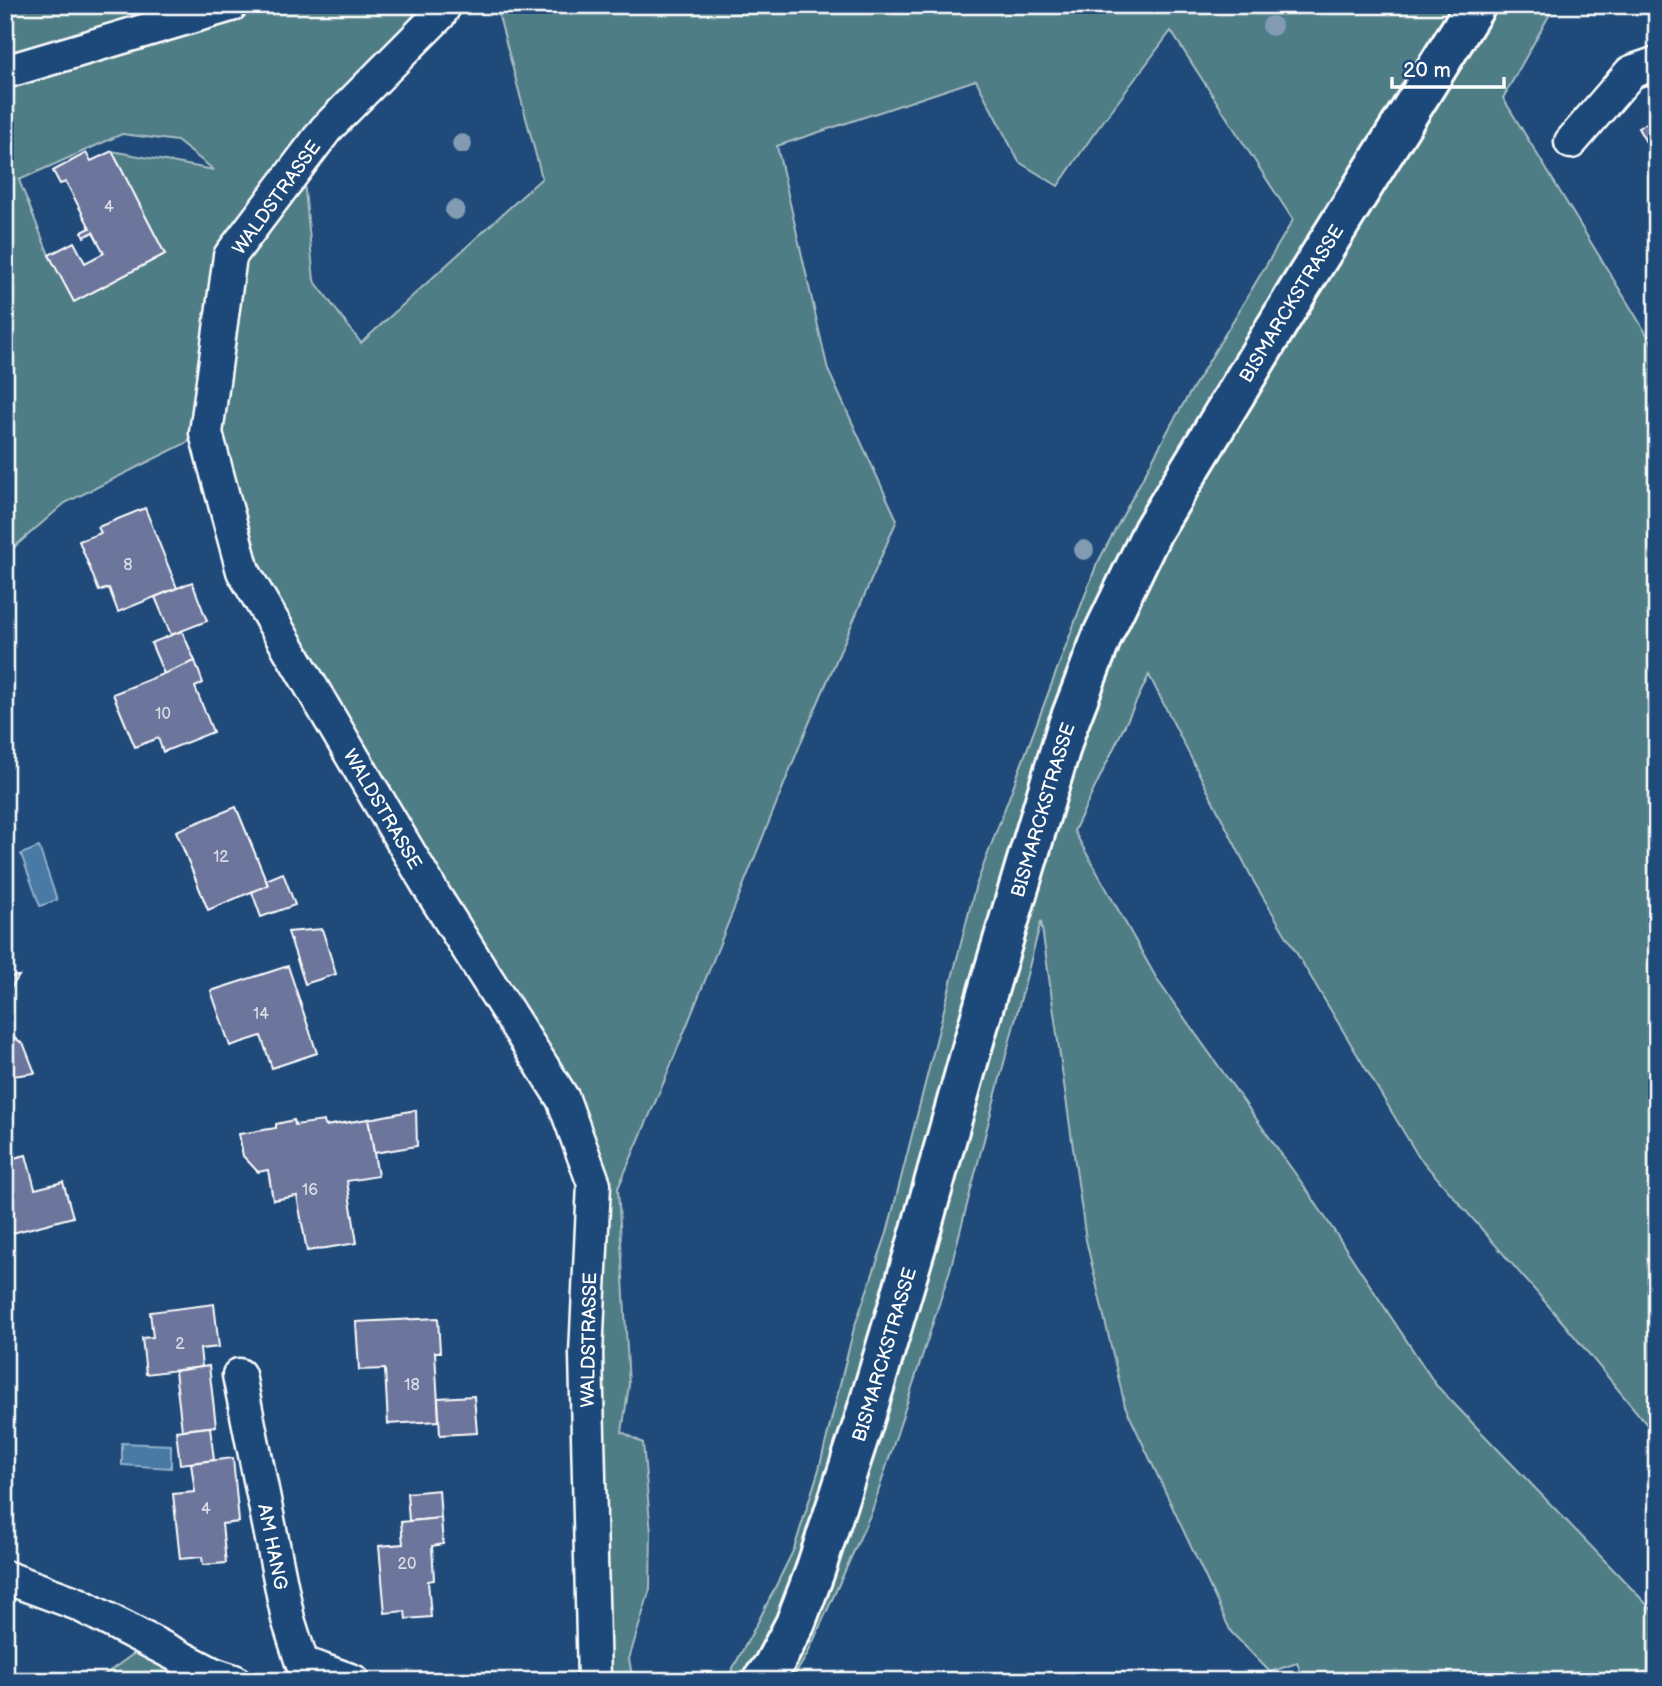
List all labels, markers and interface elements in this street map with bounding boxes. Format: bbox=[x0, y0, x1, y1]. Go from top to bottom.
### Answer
scale bar bbox=[1392, 46, 1504, 90]
text: 20 m bbox=[1403, 58, 1451, 83]
street label: WALDSTRASSE bbox=[228, 136, 326, 259]
house number: 4 bbox=[104, 198, 114, 217]
street label: BISMARCKSTRASSE bbox=[1235, 221, 1349, 387]
house number: 8 bbox=[123, 556, 133, 575]
house number: 10 bbox=[155, 705, 171, 724]
street label: BISMARCKSTRASSE bbox=[1007, 720, 1081, 900]
street label: WALDSTRASSE bbox=[338, 745, 426, 874]
house number: 12 bbox=[213, 848, 229, 867]
house number: 14 bbox=[253, 1005, 269, 1024]
house number: 16 bbox=[302, 1181, 318, 1200]
street label: BISMARCKSTRASSE bbox=[848, 1265, 922, 1445]
street label: WALDSTRASSE bbox=[577, 1272, 602, 1408]
house number: 2 bbox=[175, 1335, 185, 1354]
house number: 18 bbox=[404, 1376, 420, 1395]
house number: 4 bbox=[201, 1500, 211, 1519]
street label: AM HANG bbox=[252, 1502, 292, 1592]
house number: 20 bbox=[398, 1555, 416, 1574]

